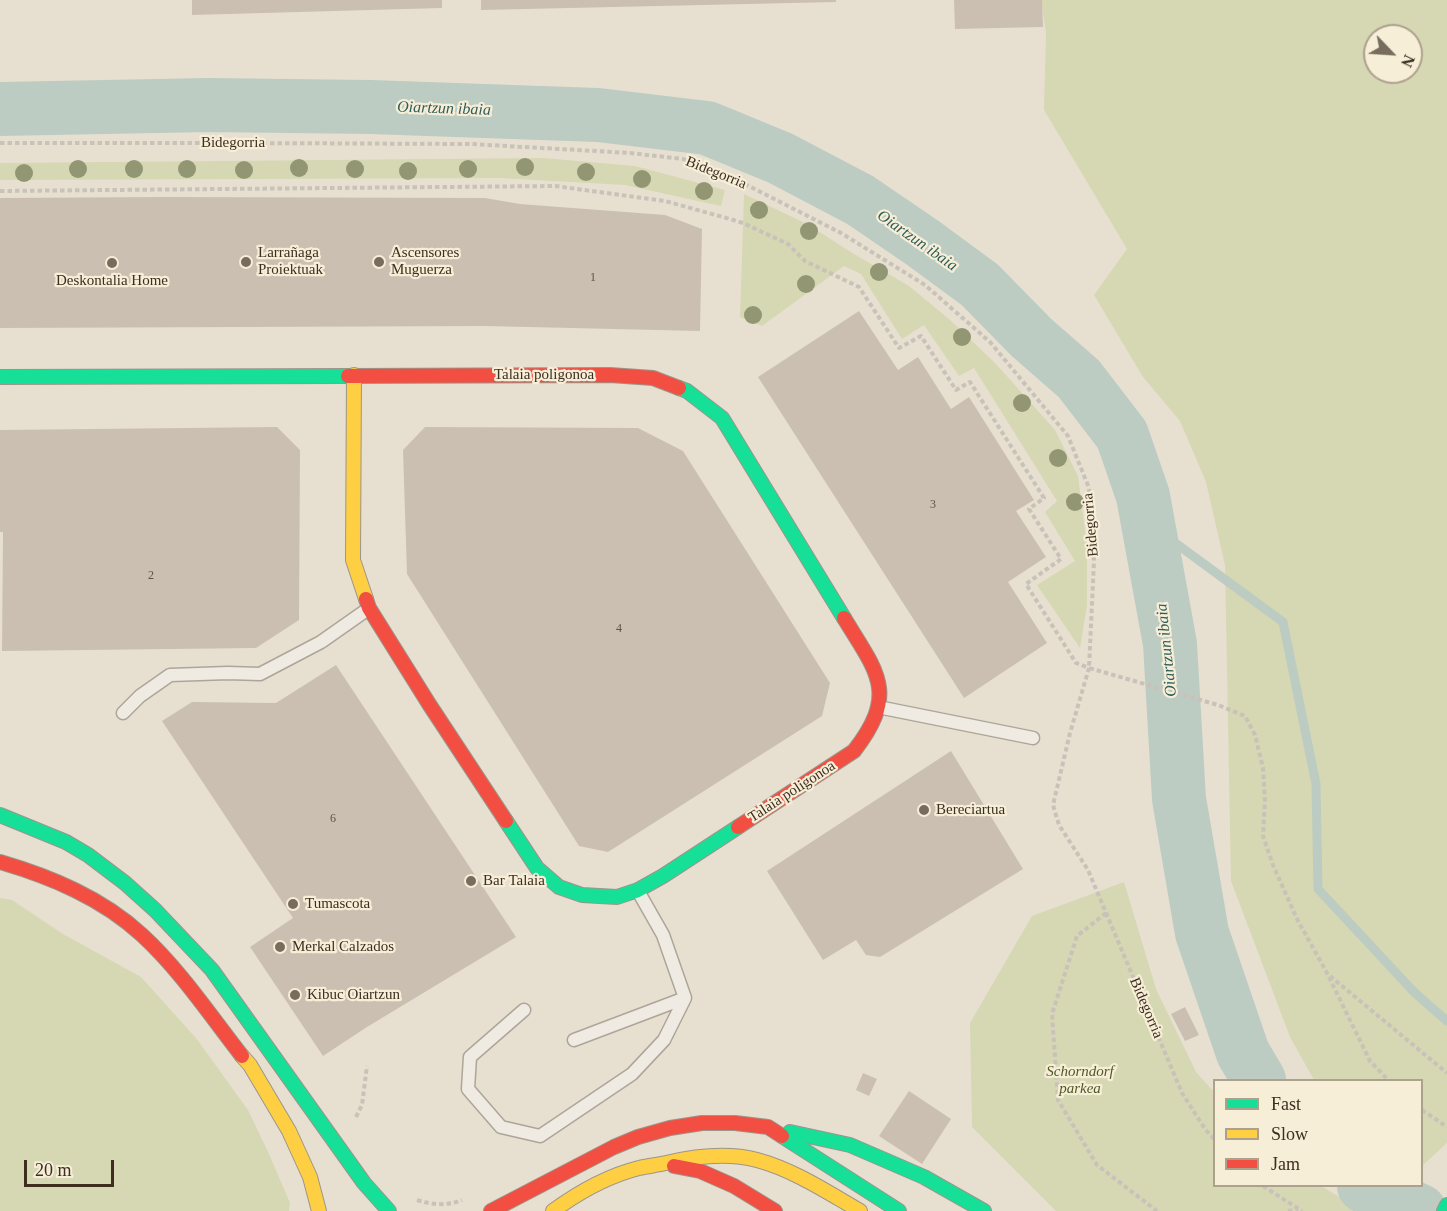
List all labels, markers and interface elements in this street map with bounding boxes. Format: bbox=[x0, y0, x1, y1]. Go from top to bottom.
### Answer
north arrow bbox=[1363, 24, 1423, 84]
text: N bbox=[1398, 52, 1418, 70]
water label: Oiartzun ibaia bbox=[397, 98, 491, 120]
street label: Bidegorria bbox=[201, 134, 265, 152]
street label: Bidegorria bbox=[683, 153, 749, 193]
water label: Oiartzun ibaia bbox=[873, 206, 961, 276]
place label: Larrañaga Proiektuak bbox=[258, 244, 323, 279]
place label: Ascensores Muguerza bbox=[391, 244, 459, 279]
marker: Larrañaga Proiektuak bbox=[239, 255, 253, 269]
marker: Ascensores Muguerza bbox=[372, 255, 386, 269]
marker: Deskontalia Home bbox=[105, 256, 119, 270]
house number: 1 bbox=[590, 271, 596, 285]
place label: Deskontalia Home bbox=[56, 272, 168, 290]
street label: Talaia poligonoa bbox=[494, 366, 594, 384]
street label: Bidegorria bbox=[1079, 492, 1103, 558]
house number: 3 bbox=[930, 498, 936, 512]
house number: 2 bbox=[148, 569, 154, 583]
water label: Oiartzun ibaia bbox=[1153, 602, 1181, 698]
house number: 4 bbox=[616, 622, 622, 636]
street label: Talaia poligonoa bbox=[745, 757, 839, 827]
place label: Bereciartua bbox=[936, 801, 1005, 819]
marker: Bereciartua bbox=[917, 803, 931, 817]
house number: 6 bbox=[330, 812, 336, 826]
place label: Bar Talaia bbox=[483, 872, 545, 890]
marker: Bar Talaia bbox=[464, 874, 478, 888]
place label: Tumascota bbox=[305, 895, 370, 913]
marker: Tumascota bbox=[286, 897, 300, 911]
place label: Merkal Calzados bbox=[292, 938, 394, 956]
marker: Merkal Calzados bbox=[273, 940, 287, 954]
street label: Bidegorria bbox=[1125, 975, 1167, 1041]
place label: Kibuc Oiartzun bbox=[307, 986, 400, 1004]
marker: Kibuc Oiartzun bbox=[288, 988, 302, 1002]
park label: Schorndorf parkea bbox=[1046, 1063, 1114, 1098]
legend bbox=[1213, 1079, 1423, 1187]
text: Fast bbox=[1271, 1094, 1301, 1114]
text: Slow bbox=[1271, 1124, 1308, 1144]
scale bar bbox=[27, 1148, 117, 1186]
text: Jam bbox=[1271, 1154, 1300, 1174]
text: 20 m bbox=[35, 1160, 72, 1180]

